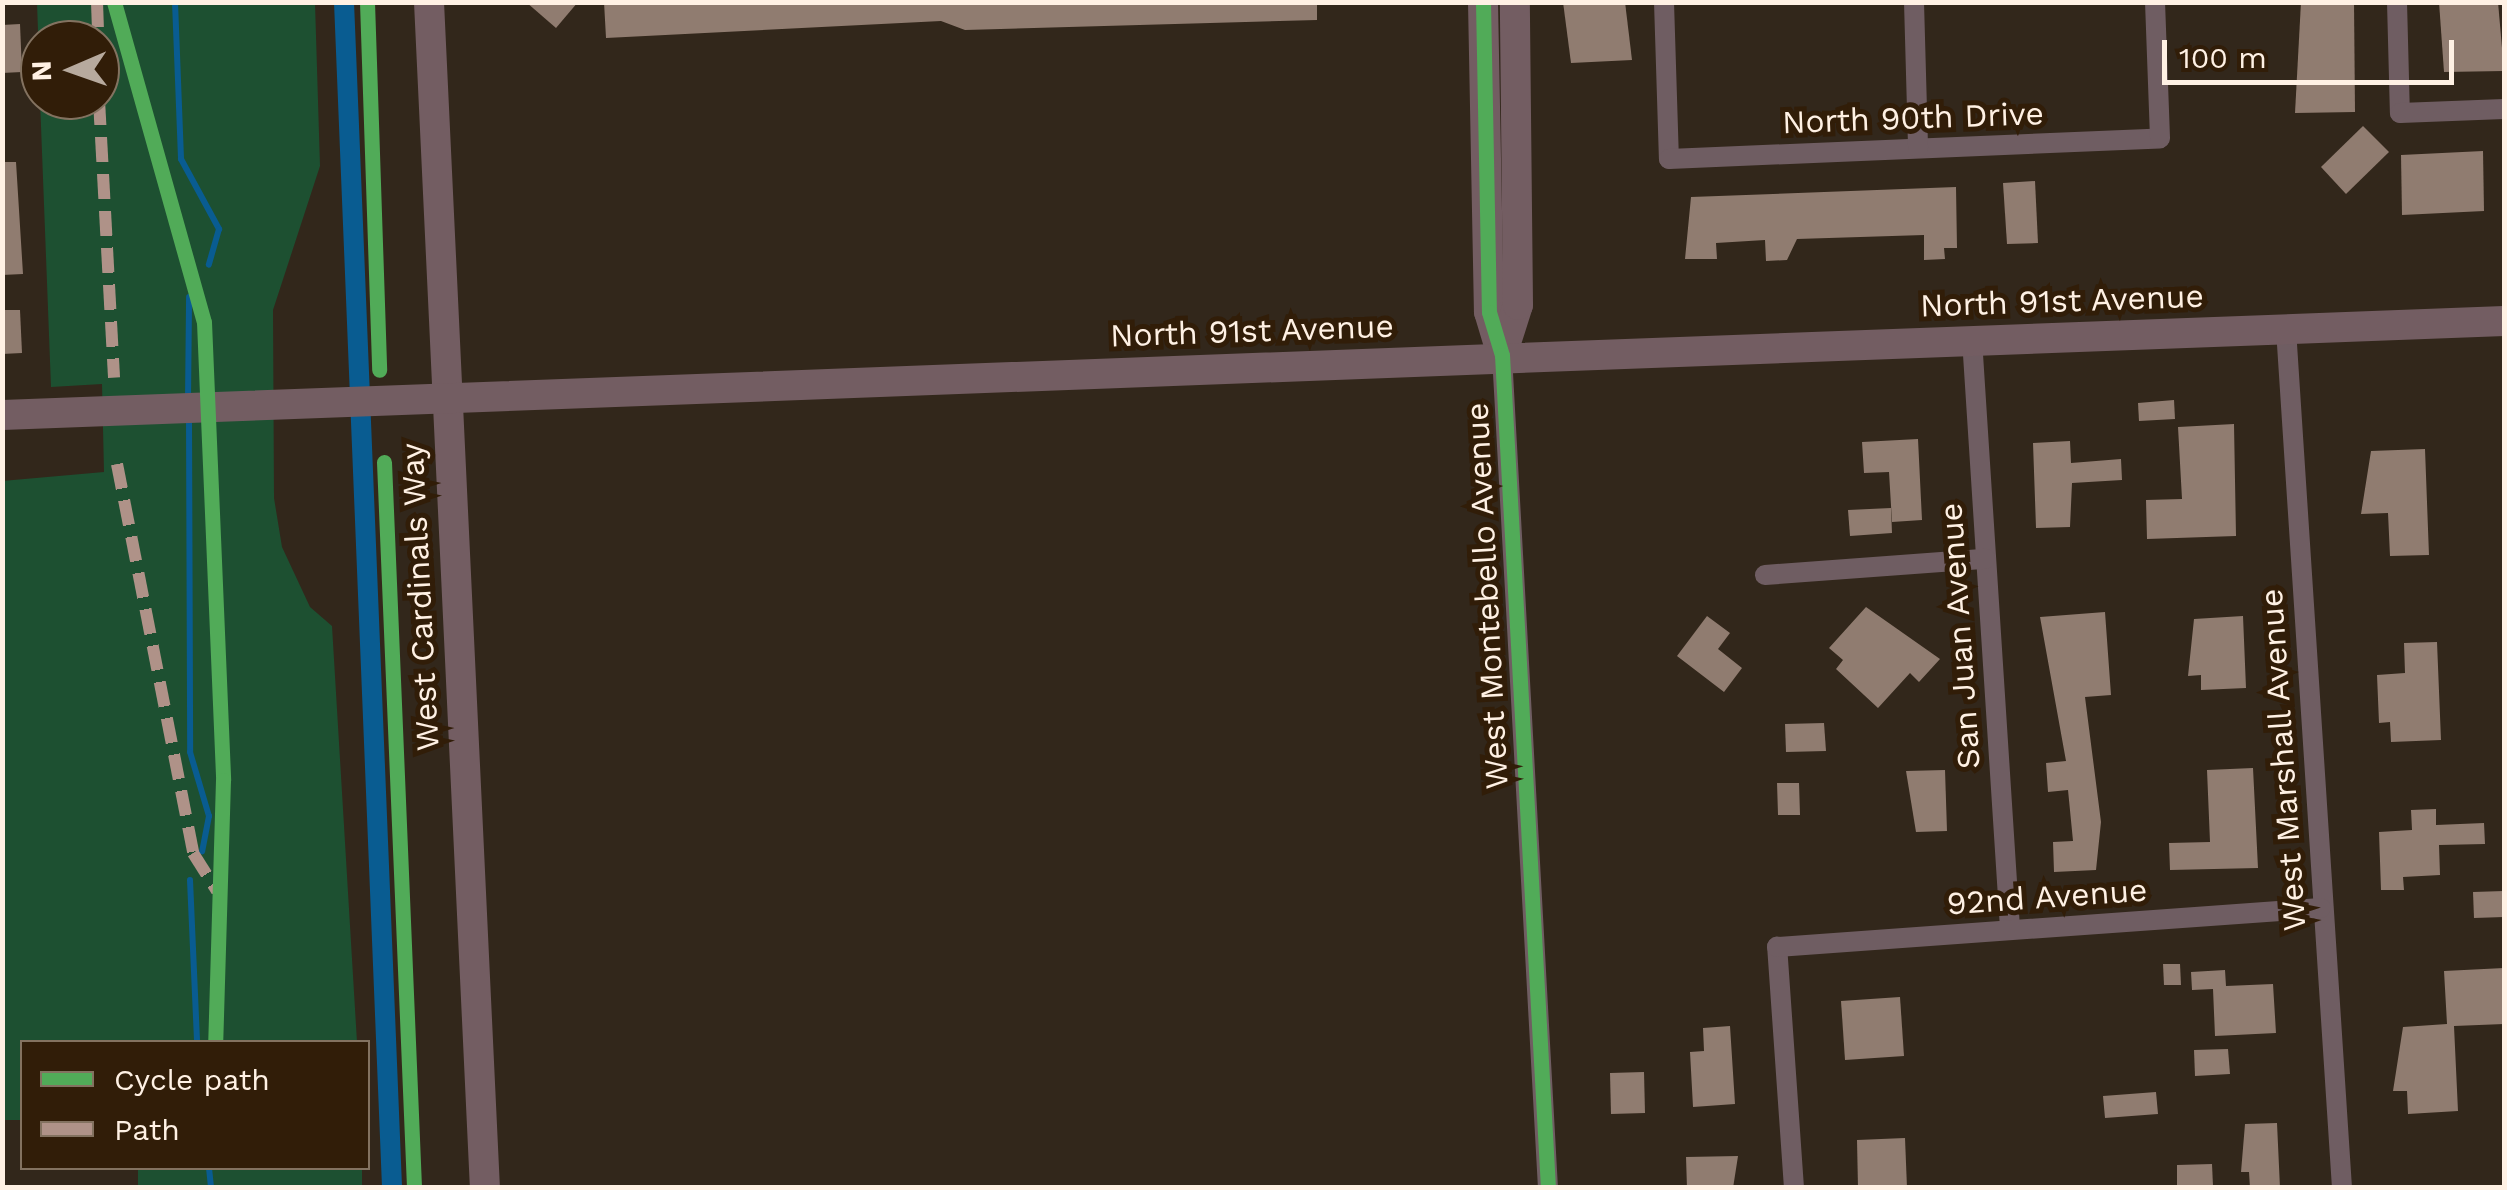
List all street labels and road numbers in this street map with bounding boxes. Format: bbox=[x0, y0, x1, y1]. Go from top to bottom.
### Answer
street label: North 90th Drive bbox=[1781, 94, 2045, 142]
street label: North 91st Avenue bbox=[1919, 277, 2205, 325]
street label: North 91st Avenue bbox=[1109, 307, 1395, 355]
street label: West Montebello Avenue bbox=[1458, 401, 1516, 791]
street label: West Cardinals Way bbox=[393, 442, 447, 752]
street label: San Juan Avenue bbox=[1931, 501, 1989, 771]
street label: West Marshall Avenue bbox=[2252, 586, 2314, 934]
street label: 92nd Avenue bbox=[1945, 871, 2149, 923]

